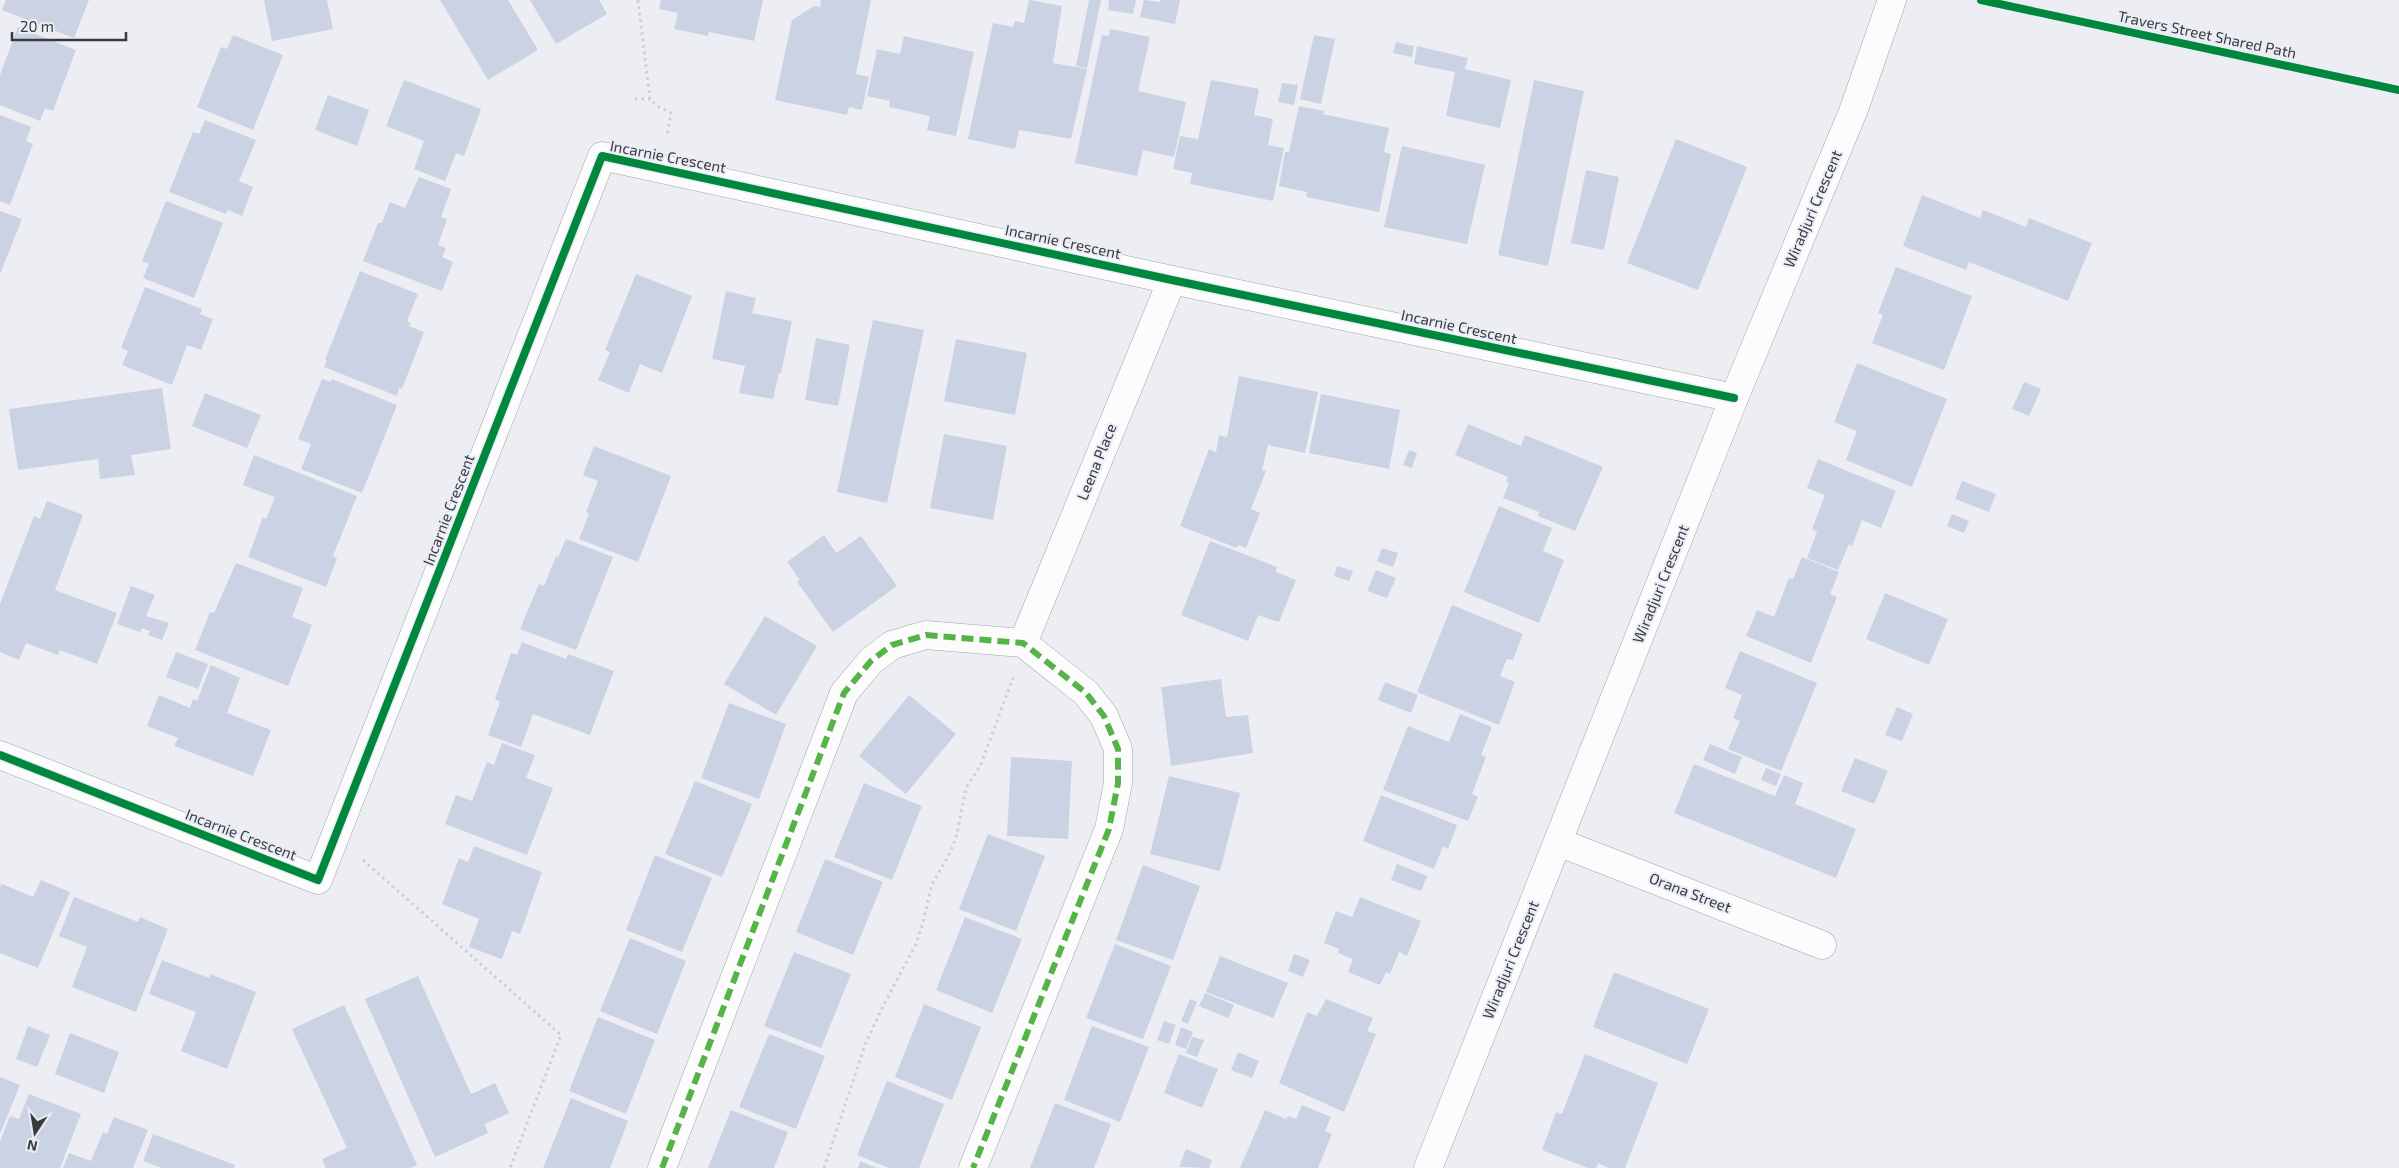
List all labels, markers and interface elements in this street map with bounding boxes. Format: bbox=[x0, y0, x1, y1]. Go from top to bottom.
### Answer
street label: Travers Street Shared Path bbox=[2116, 6, 2298, 62]
scale bar bbox=[12, 10, 126, 42]
text: 20 m bbox=[20, 17, 54, 35]
street label: Incarnie Crescent bbox=[609, 136, 728, 176]
street label: Wiradjuri Crescent bbox=[1779, 147, 1846, 270]
street label: Incarnie Crescent bbox=[1004, 220, 1123, 262]
street label: Incarnie Crescent bbox=[1400, 305, 1519, 347]
street label: Leena Place bbox=[1073, 421, 1120, 503]
street label: Incarnie Crescent bbox=[419, 451, 478, 568]
street label: Wiradjuri Crescent bbox=[1628, 522, 1693, 646]
street label: Incarnie Crescent bbox=[183, 805, 300, 864]
street label: Orana Street bbox=[1647, 868, 1734, 916]
street label: Wiradjuri Crescent bbox=[1478, 898, 1543, 1022]
north arrow bbox=[10, 1108, 60, 1158]
text: N bbox=[25, 1137, 39, 1156]

